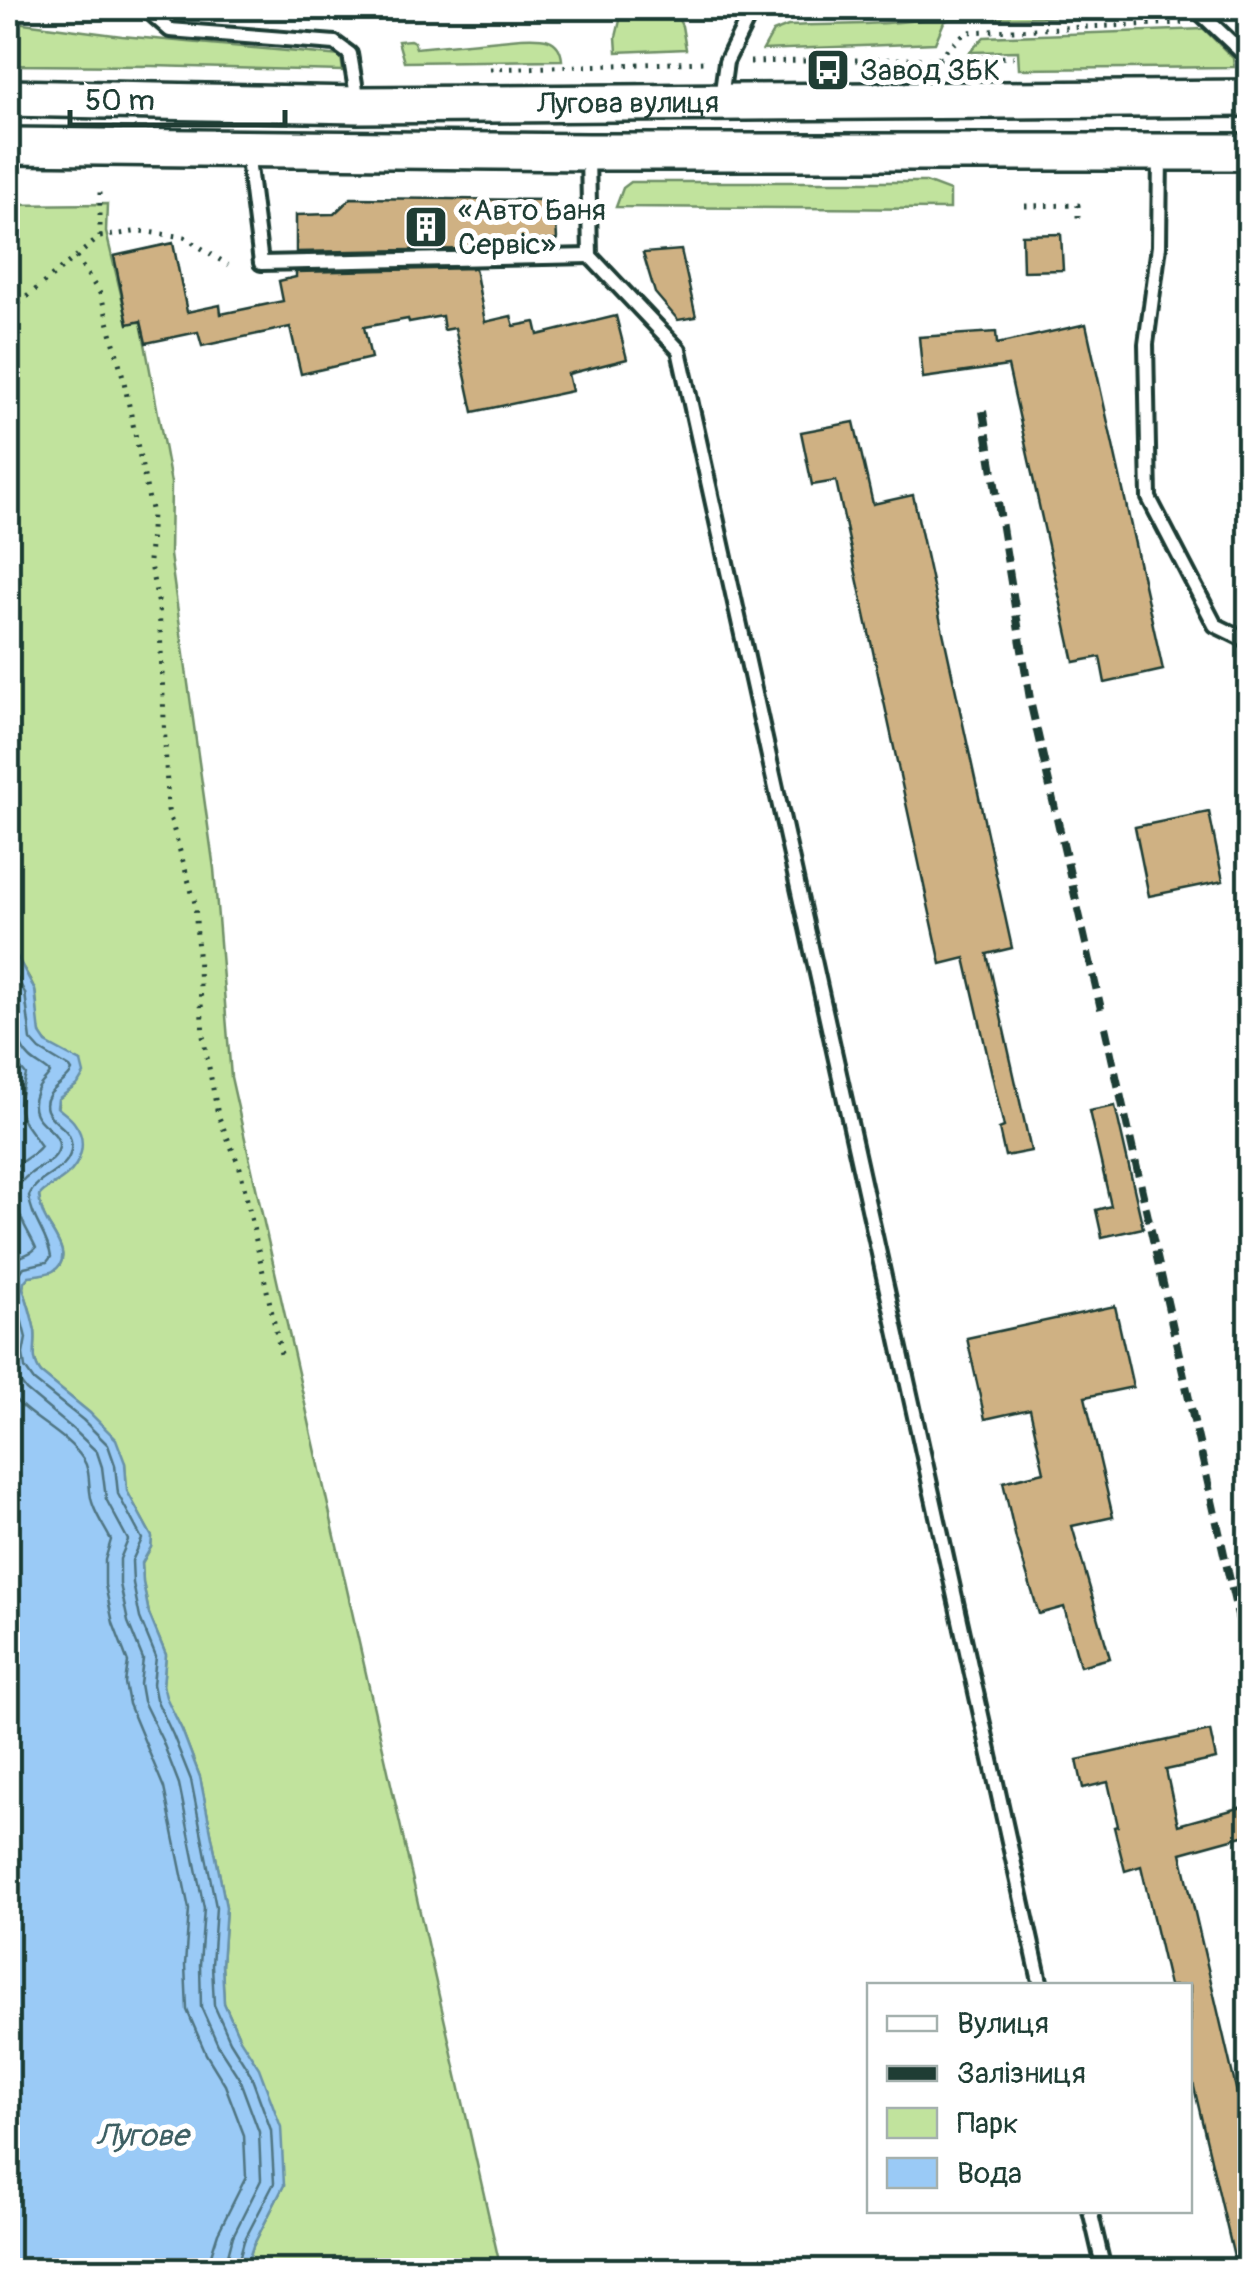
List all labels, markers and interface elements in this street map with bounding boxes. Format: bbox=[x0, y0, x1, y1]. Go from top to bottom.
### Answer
bus stop icon: Завод ЗБК bbox=[805, 47, 851, 93]
place label: Завод ЗБК bbox=[860, 52, 1001, 89]
scale bar bbox=[70, 65, 285, 127]
text: 50 m bbox=[85, 82, 155, 119]
street label: Лугова вулиця bbox=[536, 84, 719, 122]
place label: «Авто Баня Сервіс» bbox=[458, 192, 606, 263]
building icon: «Авто Баня Сервіс» bbox=[403, 204, 449, 250]
legend bbox=[867, 1983, 1192, 2213]
text: Вулиця bbox=[957, 2005, 1049, 2042]
text: Залізниця bbox=[957, 2055, 1086, 2092]
text: Парк bbox=[957, 2105, 1019, 2142]
water label: Лугове bbox=[96, 2116, 191, 2156]
text: Вода bbox=[957, 2155, 1022, 2192]

